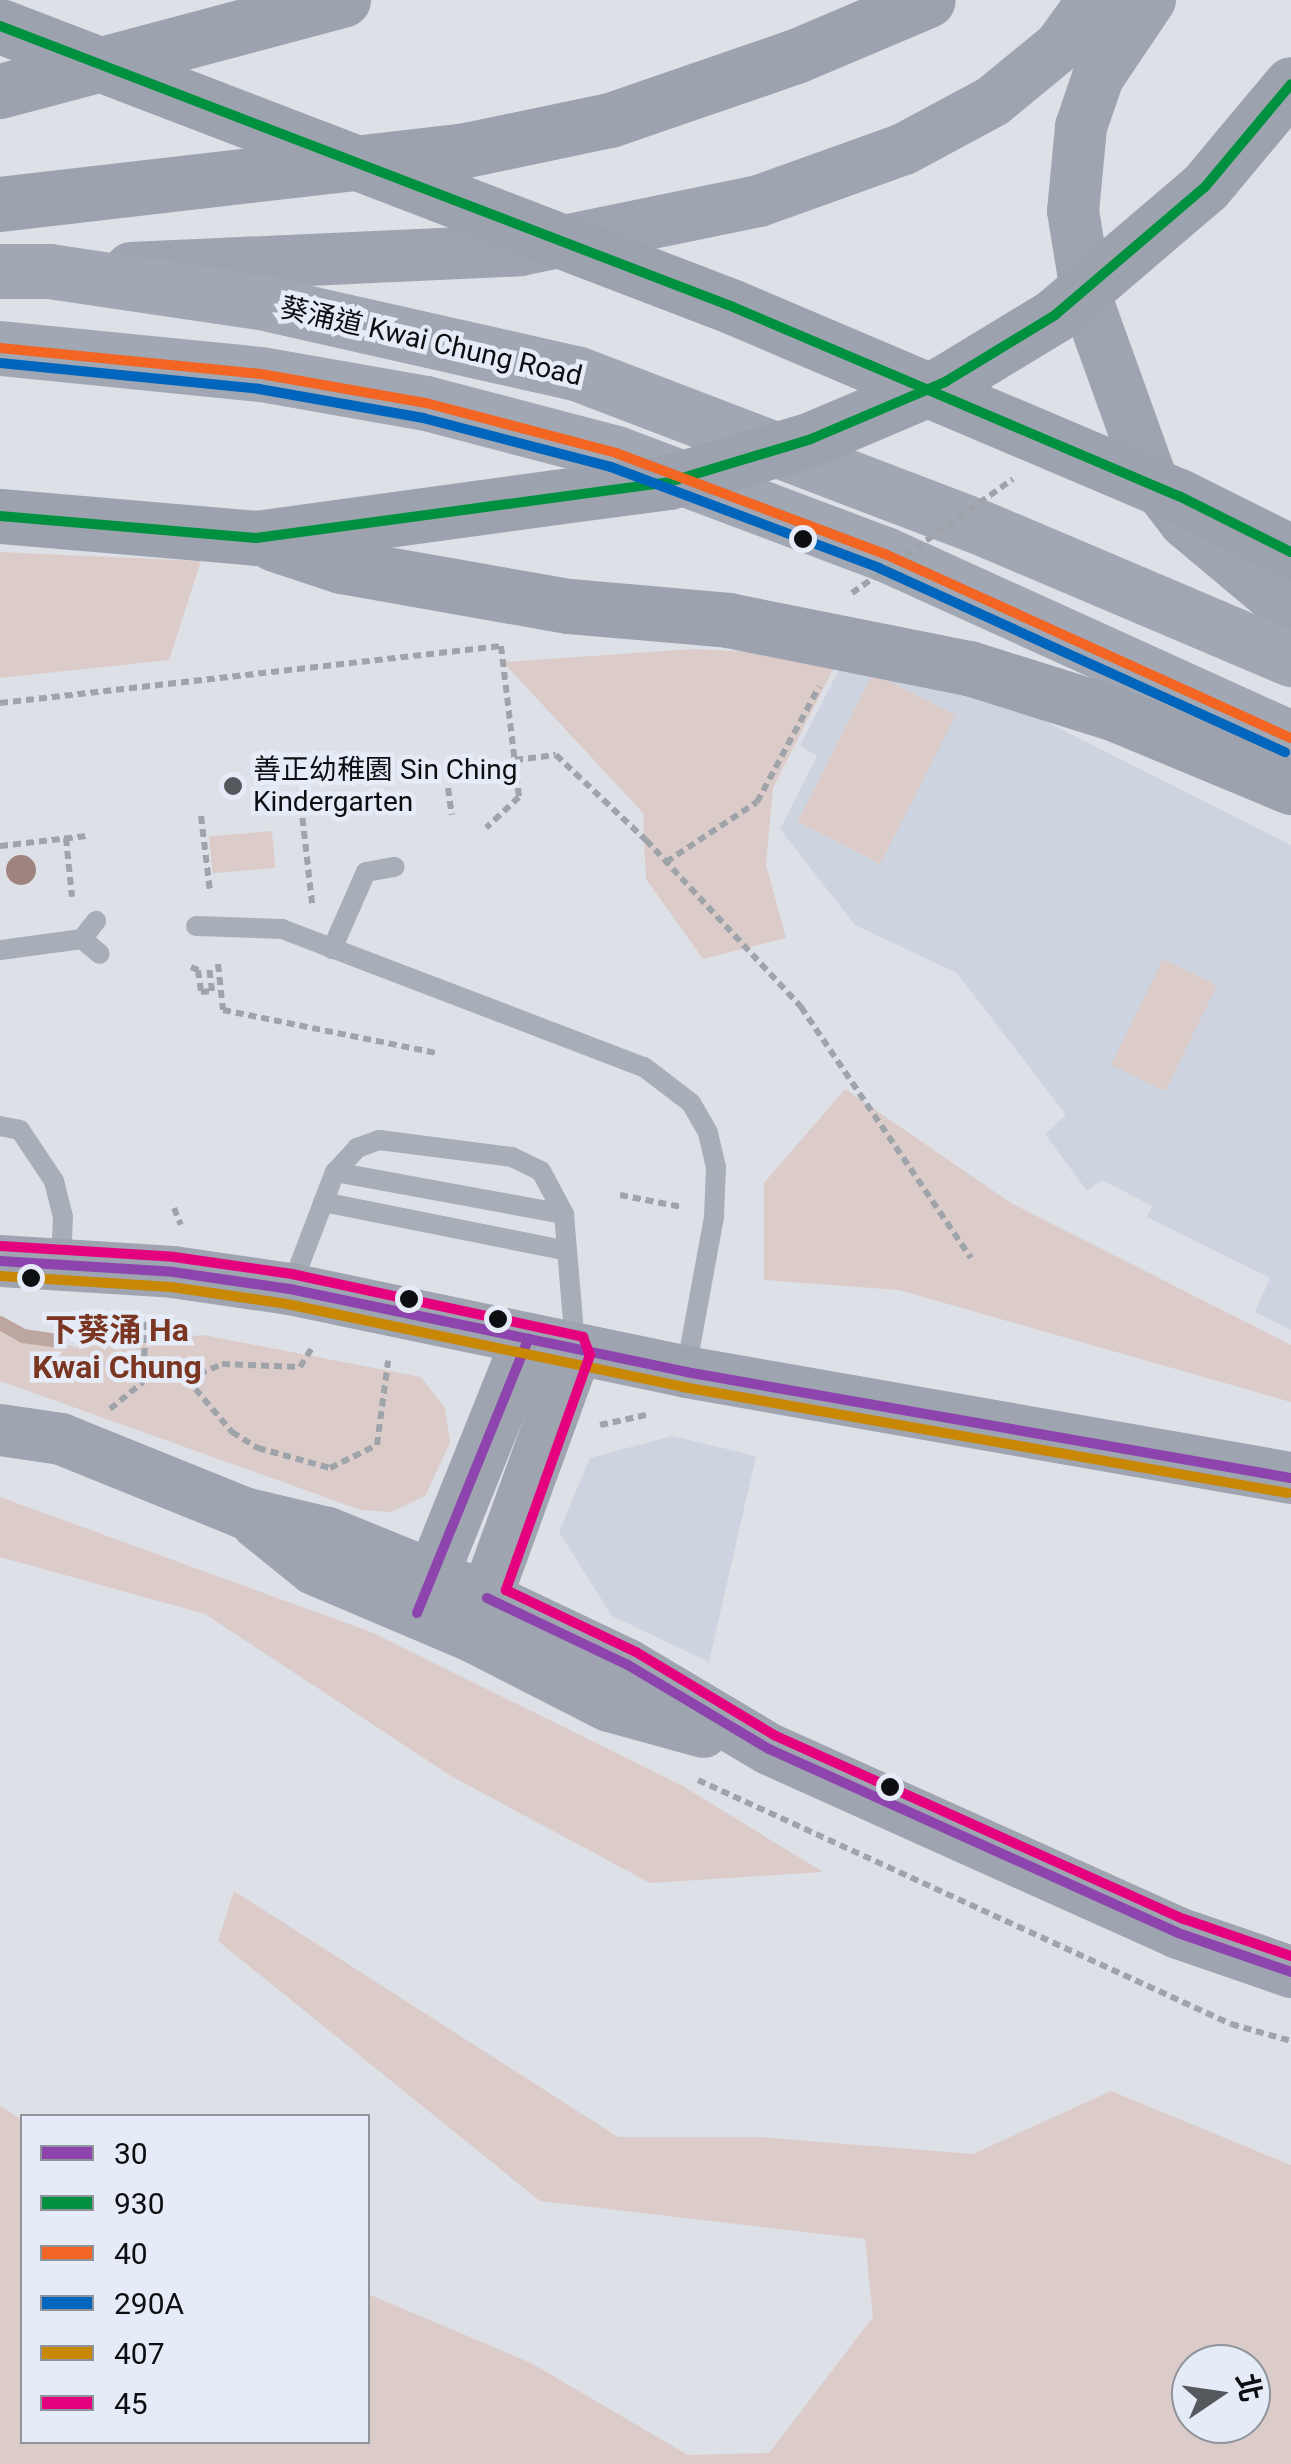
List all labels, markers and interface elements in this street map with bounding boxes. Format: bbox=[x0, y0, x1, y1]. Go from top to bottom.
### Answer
street label: 葵涌道 Kwai Chung Road bbox=[277, 291, 585, 393]
unlabelled marker bbox=[793, 529, 813, 549]
place label: 善正幼稚園 Sin Ching Kindergarten bbox=[253, 753, 517, 819]
marker: 善正幼稚園 Sin Ching Kindergarten bbox=[222, 775, 244, 797]
unlabelled marker bbox=[21, 1268, 41, 1288]
unlabelled marker bbox=[399, 1289, 419, 1309]
unlabelled marker bbox=[488, 1309, 508, 1329]
district label: 下葵涌 Ha Kwai Chung bbox=[32, 1312, 202, 1387]
unlabelled marker bbox=[880, 1777, 900, 1797]
legend bbox=[20, 2114, 370, 2444]
text: 30 bbox=[114, 2136, 148, 2171]
text: 930 bbox=[114, 2186, 165, 2221]
text: 40 bbox=[114, 2236, 148, 2271]
text: 290A bbox=[114, 2286, 184, 2321]
text: 407 bbox=[114, 2336, 165, 2371]
north arrow bbox=[1171, 2344, 1271, 2444]
text: 北 bbox=[1230, 2370, 1268, 2405]
text: 45 bbox=[114, 2386, 148, 2421]

